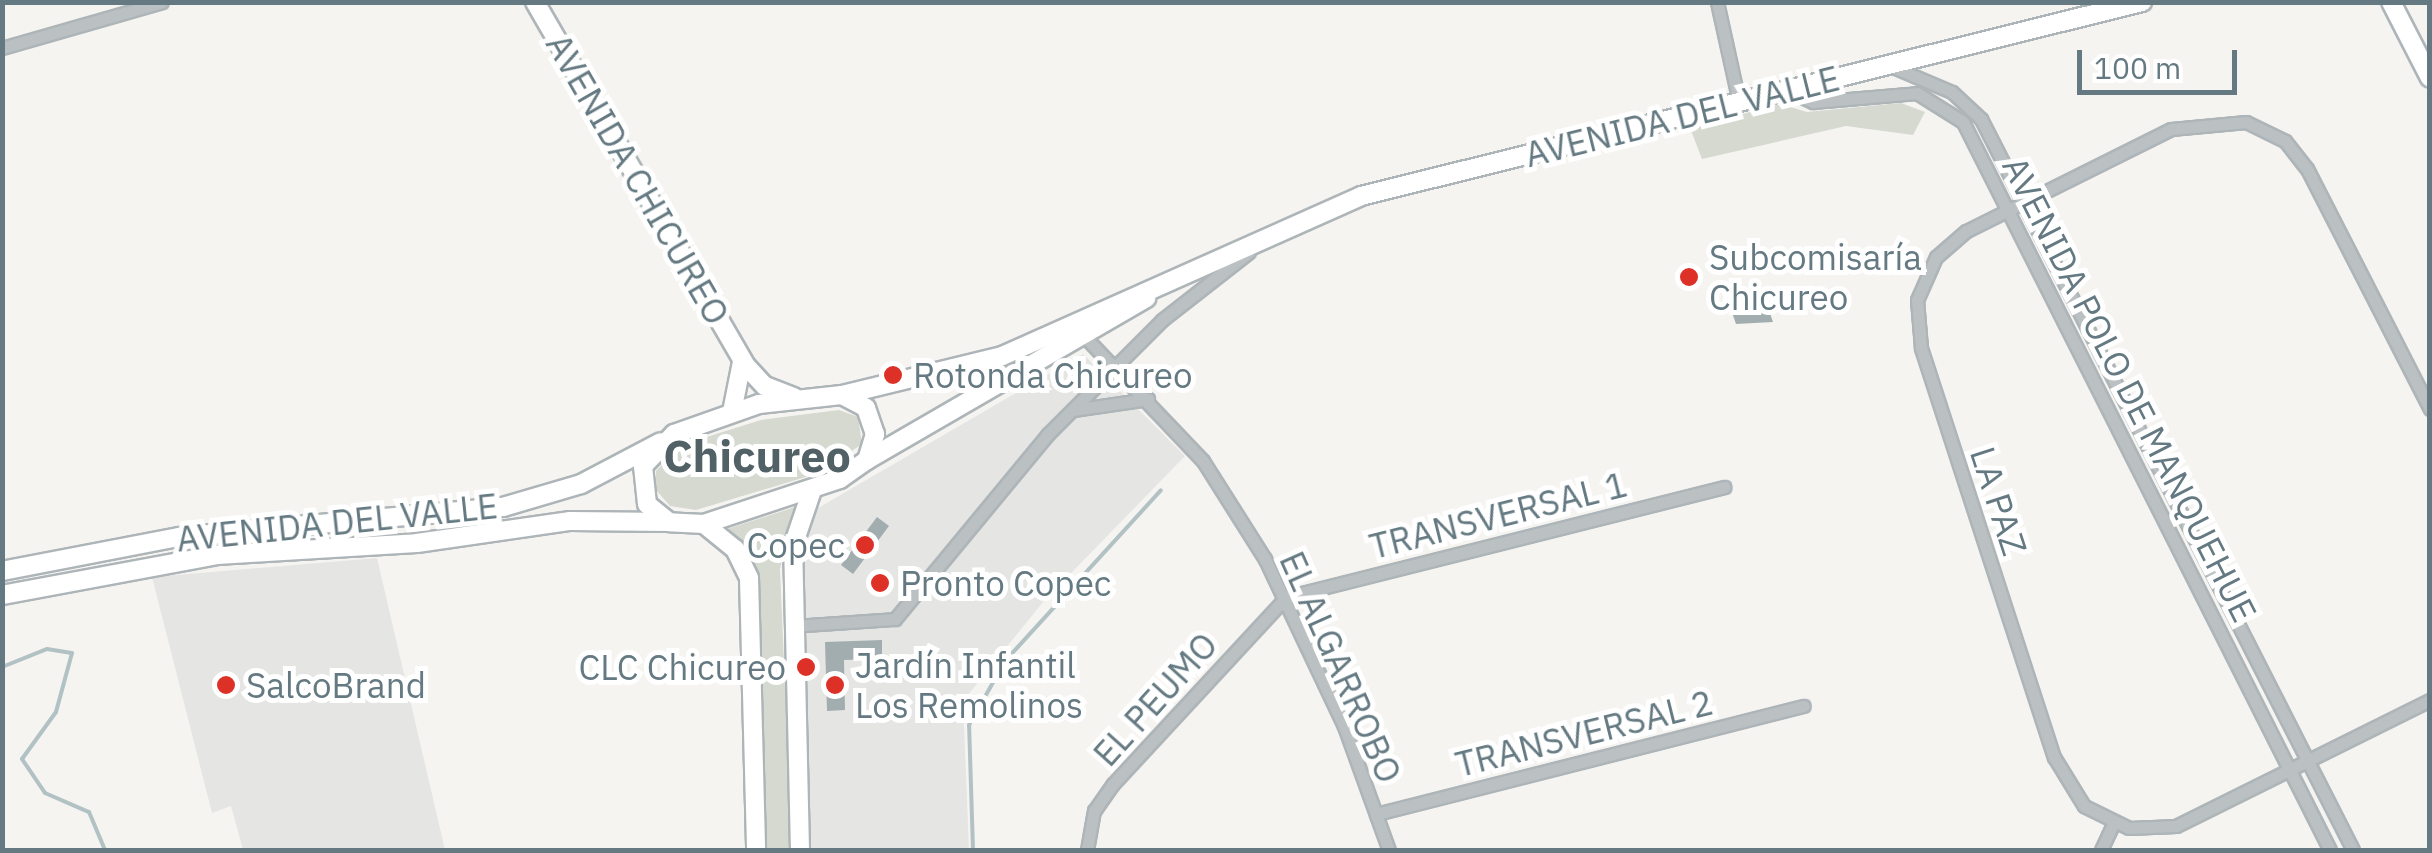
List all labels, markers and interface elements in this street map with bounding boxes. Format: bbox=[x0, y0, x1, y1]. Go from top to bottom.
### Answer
street label: AVENIDA CHICUREO bbox=[538, 26, 738, 332]
scale bar bbox=[2082, 30, 2242, 92]
text: 100 m bbox=[2094, 48, 2181, 87]
street label: AVENIDA DEL VALLE bbox=[1520, 57, 1844, 175]
street label: AVENIDA POLO DE MANQUEHUE bbox=[1994, 149, 2266, 629]
place label: Subcomisaría Chicureo bbox=[1709, 236, 1922, 318]
marker: Subcomisaría Chicureo bbox=[1678, 266, 1700, 288]
place label: Rotonda Chicureo bbox=[913, 354, 1193, 396]
marker: Rotonda Chicureo bbox=[882, 364, 904, 386]
district label: Chicureo bbox=[663, 429, 851, 483]
street label: LA PAZ bbox=[1962, 442, 2036, 560]
street label: TRANSVERSAL 1 bbox=[1365, 463, 1631, 567]
street label: AVENIDA DEL VALLE bbox=[174, 484, 500, 560]
place label: Copec bbox=[747, 524, 845, 566]
marker: Copec bbox=[854, 534, 876, 556]
street label: EL ALGARROBO bbox=[1271, 545, 1411, 789]
place label: Pronto Copec bbox=[900, 562, 1111, 604]
marker: Pronto Copec bbox=[869, 572, 891, 594]
street label: EL PEUMO bbox=[1084, 624, 1226, 774]
place label: Jardín Infantil Los Remolinos bbox=[855, 644, 1083, 726]
place label: CLC Chicureo bbox=[578, 646, 786, 688]
marker: CLC Chicureo bbox=[795, 656, 817, 678]
place label: SalcoBrand bbox=[246, 664, 426, 706]
marker: SalcoBrand bbox=[215, 674, 237, 696]
marker: Jardín Infantil Los Remolinos bbox=[824, 674, 846, 696]
street label: TRANSVERSAL 2 bbox=[1451, 681, 1717, 785]

